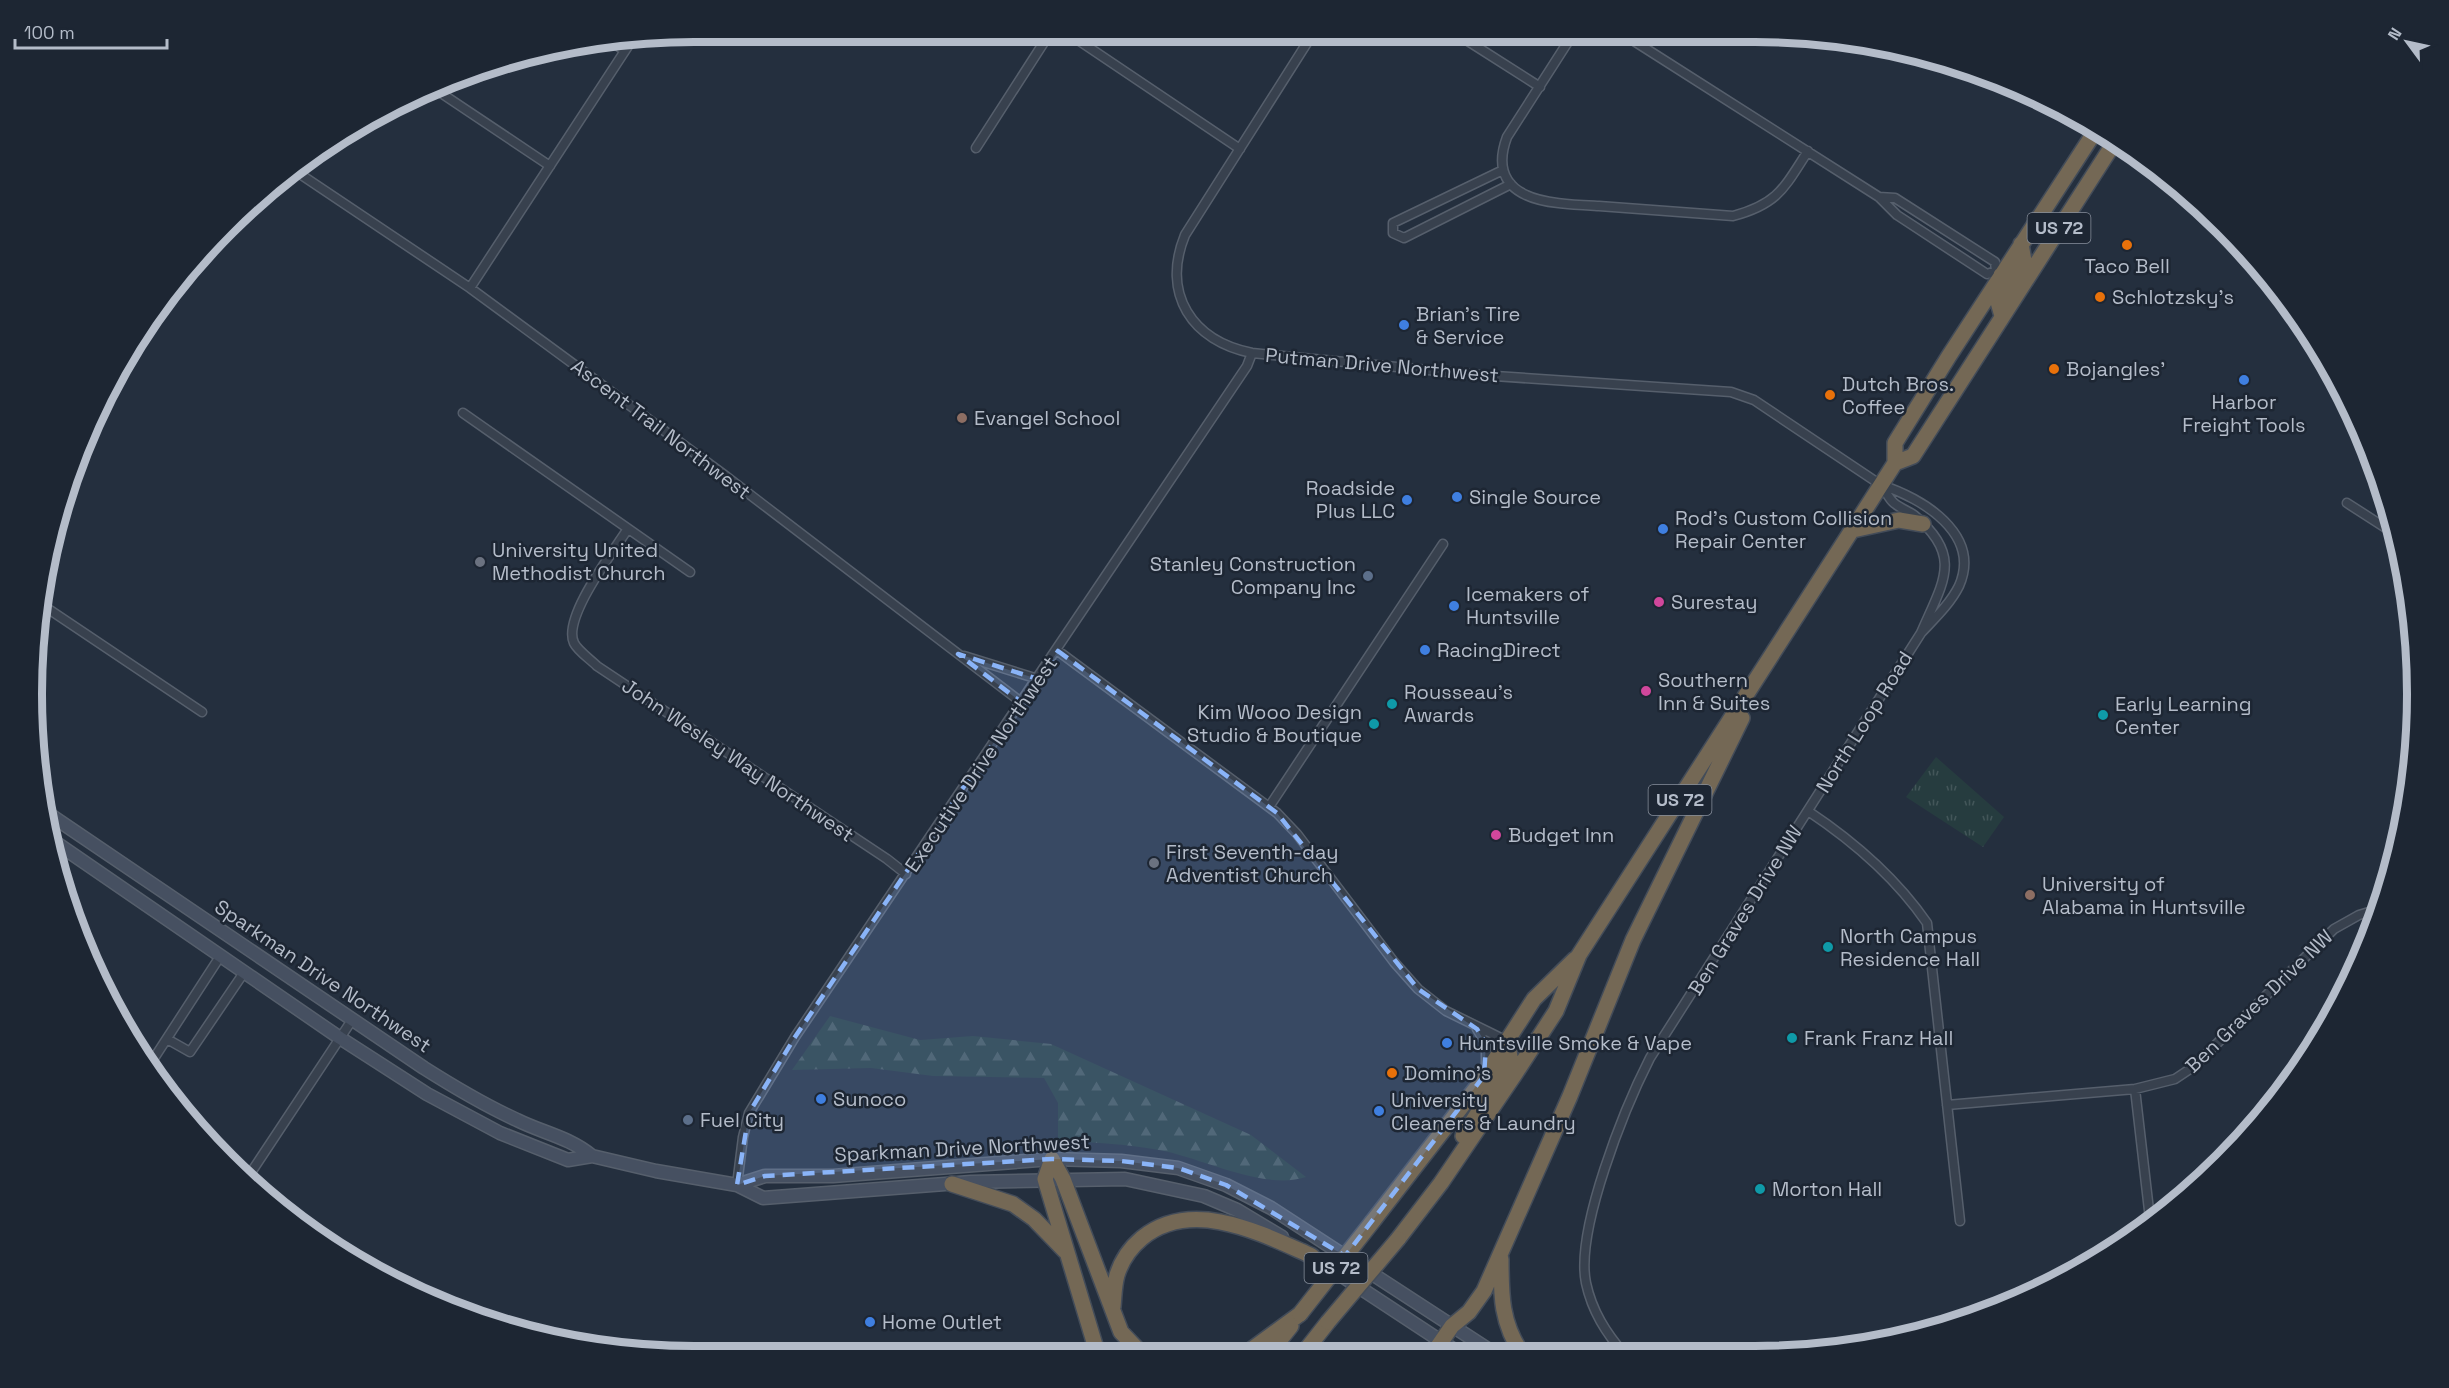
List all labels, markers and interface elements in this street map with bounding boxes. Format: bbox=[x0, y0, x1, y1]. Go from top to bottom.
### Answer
scale bar bbox=[15, 12, 166, 50]
north arrow bbox=[2377, 12, 2437, 72]
text: 100 m bbox=[24, 21, 75, 44]
text: N bbox=[2383, 24, 2407, 44]
road number: US 72 bbox=[2028, 213, 2090, 243]
marker: Taco Bell bbox=[2120, 238, 2134, 252]
place label: Taco Bell bbox=[2084, 253, 2170, 279]
place label: Schlotzsky's bbox=[2112, 284, 2234, 310]
marker: Schlotzsky's bbox=[2093, 290, 2107, 304]
place label: Brian's Tire & Service bbox=[1416, 301, 1520, 350]
marker: Brian's Tire & Service bbox=[1397, 318, 1411, 332]
street label: Putman Drive Northwest bbox=[1264, 342, 1500, 388]
street label: Ascent Trail Northwest bbox=[566, 353, 756, 505]
place label: Bojangles' bbox=[2066, 356, 2165, 382]
marker: Bojangles' bbox=[2047, 362, 2061, 376]
place label: Dutch Bros. Coffee bbox=[1842, 371, 1954, 420]
marker: Harbor Freight Tools bbox=[2237, 373, 2251, 387]
marker: Dutch Bros. Coffee bbox=[1823, 388, 1837, 402]
place label: Harbor Freight Tools bbox=[2182, 389, 2306, 438]
place label: Evangel School bbox=[974, 405, 1120, 431]
marker: Evangel School bbox=[955, 411, 969, 425]
place label: Roadside Plus LLC bbox=[1306, 475, 1395, 524]
place label: Single Source bbox=[1469, 484, 1601, 510]
marker: Single Source bbox=[1450, 490, 1464, 504]
marker: Roadside Plus LLC bbox=[1400, 493, 1414, 507]
place label: Rod's Custom Collision Repair Center bbox=[1675, 505, 1892, 554]
marker: Rod's Custom Collision Repair Center bbox=[1656, 522, 1670, 536]
place label: University United Methodist Church bbox=[492, 537, 666, 586]
place label: Stanley Construction Company Inc bbox=[1150, 551, 1356, 600]
marker: University United Methodist Church bbox=[473, 555, 487, 569]
marker: Stanley Construction Company Inc bbox=[1361, 569, 1375, 583]
place label: Icemakers of Huntsville bbox=[1466, 581, 1589, 630]
place label: Surestay bbox=[1671, 589, 1757, 615]
marker: Surestay bbox=[1652, 595, 1666, 609]
marker: Icemakers of Huntsville bbox=[1447, 599, 1461, 613]
place label: RacingDirect bbox=[1437, 637, 1561, 663]
marker: RacingDirect bbox=[1418, 643, 1432, 657]
street label: North Loop Road bbox=[1810, 646, 1918, 798]
street label: Executive Drive Northwest bbox=[899, 651, 1063, 877]
place label: Southern Inn & Suites bbox=[1658, 667, 1770, 716]
street label: John Wesley Way Northwest bbox=[617, 672, 859, 848]
place label: Rousseau's Awards bbox=[1404, 679, 1513, 728]
marker: Southern Inn & Suites bbox=[1639, 684, 1653, 698]
place label: Early Learning Center bbox=[2115, 691, 2252, 740]
marker: Rousseau's Awards bbox=[1385, 697, 1399, 711]
place label: Kim Wooo Design Studio & Boutique bbox=[1187, 699, 1362, 748]
marker: Early Learning Center bbox=[2096, 708, 2110, 722]
marker: Kim Wooo Design Studio & Boutique bbox=[1367, 717, 1381, 731]
road number: US 72 bbox=[1648, 785, 1712, 815]
street label: Ben Graves Drive NW bbox=[1682, 820, 1808, 1000]
place label: Budget Inn bbox=[1508, 822, 1614, 848]
marker: Budget Inn bbox=[1489, 828, 1503, 842]
place label: First Seventh-day Adventist Church bbox=[1166, 839, 1339, 888]
marker: First Seventh-day Adventist Church bbox=[1147, 856, 1161, 870]
place label: University of Alabama in Huntsville bbox=[2042, 871, 2246, 920]
marker: University of Alabama in Huntsville bbox=[2023, 888, 2037, 902]
street label: Sparkman Drive Northwest bbox=[210, 894, 436, 1058]
place label: North Campus Residence Hall bbox=[1840, 923, 1980, 972]
street label: Ben Graves Drive NW bbox=[2180, 924, 2338, 1078]
marker: North Campus Residence Hall bbox=[1821, 940, 1835, 954]
place label: Frank Franz Hall bbox=[1804, 1025, 1953, 1051]
place label: Huntsville Smoke & Vape bbox=[1459, 1030, 1692, 1056]
marker: Frank Franz Hall bbox=[1785, 1031, 1799, 1045]
marker: Huntsville Smoke & Vape bbox=[1440, 1036, 1454, 1050]
place label: Domino's bbox=[1404, 1060, 1491, 1086]
marker: Domino's bbox=[1385, 1066, 1399, 1080]
place label: Sunoco bbox=[833, 1086, 906, 1112]
place label: University Cleaners & Laundry bbox=[1391, 1087, 1576, 1136]
marker: Sunoco bbox=[814, 1092, 828, 1106]
marker: University Cleaners & Laundry bbox=[1372, 1104, 1386, 1118]
place label: Fuel City bbox=[700, 1107, 784, 1133]
marker: Fuel City bbox=[681, 1113, 695, 1127]
street label: Sparkman Drive Northwest bbox=[834, 1128, 1090, 1168]
place label: Morton Hall bbox=[1772, 1176, 1882, 1202]
marker: Morton Hall bbox=[1753, 1182, 1767, 1196]
road number: US 72 bbox=[1304, 1253, 1368, 1283]
place label: Home Outlet bbox=[882, 1309, 1002, 1335]
marker: Home Outlet bbox=[863, 1315, 877, 1329]

